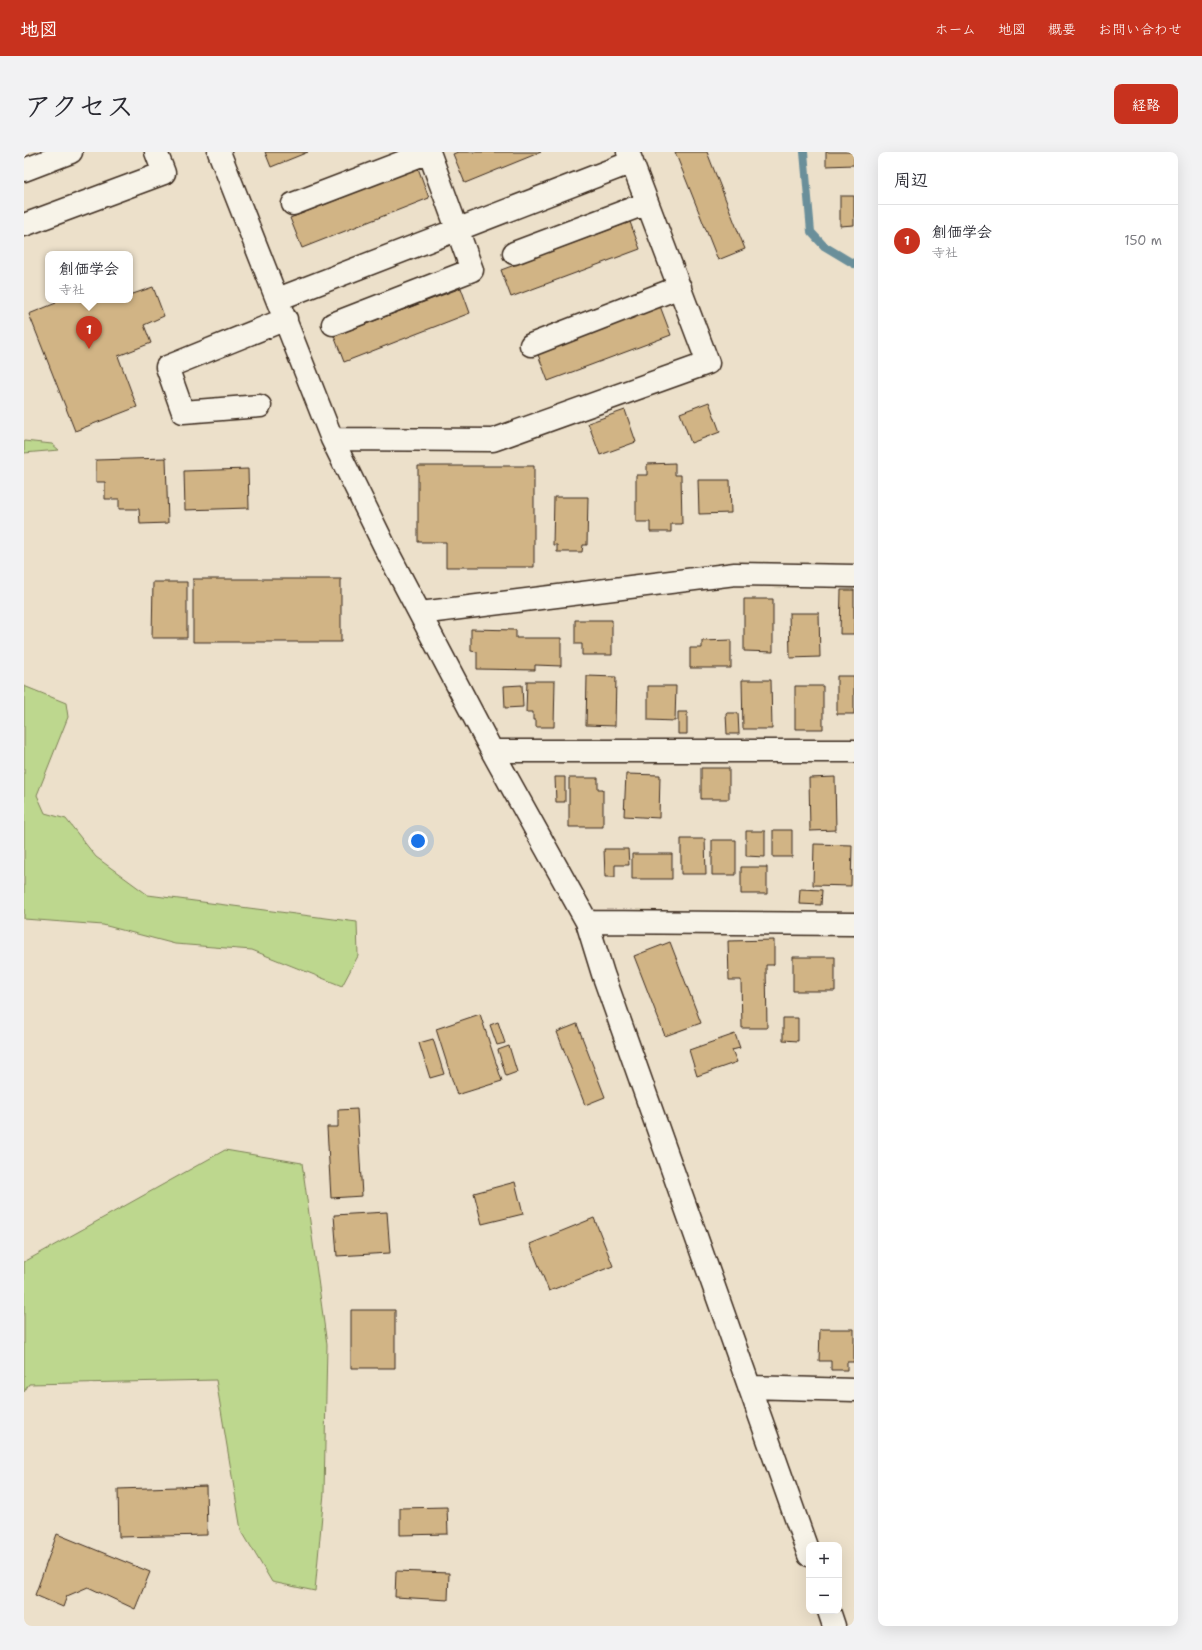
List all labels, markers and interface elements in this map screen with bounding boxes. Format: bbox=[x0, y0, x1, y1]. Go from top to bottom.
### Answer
text: 地図 bbox=[20, 17, 58, 42]
text: ホーム bbox=[935, 20, 976, 38]
text: 地図 bbox=[998, 20, 1026, 38]
text: 概要 bbox=[1048, 20, 1076, 38]
text: お問い合わせ bbox=[1098, 20, 1182, 38]
button: 経路 bbox=[1114, 84, 1178, 124]
text: アクセス bbox=[24, 87, 134, 125]
text: 周辺 bbox=[894, 169, 928, 191]
text: 創価学会 bbox=[932, 222, 992, 242]
text: 1 bbox=[904, 232, 910, 249]
text: 150 m bbox=[1124, 232, 1162, 249]
text: 寺社 bbox=[932, 244, 958, 261]
popup bbox=[45, 251, 133, 303]
text: 創価学会 bbox=[59, 259, 119, 279]
text: 寺社 bbox=[59, 281, 85, 298]
pin: 1 bbox=[76, 316, 102, 349]
your location bbox=[408, 831, 428, 851]
map controls bbox=[806, 1542, 842, 1614]
button: + bbox=[806, 1542, 842, 1578]
button: − bbox=[806, 1578, 842, 1614]

